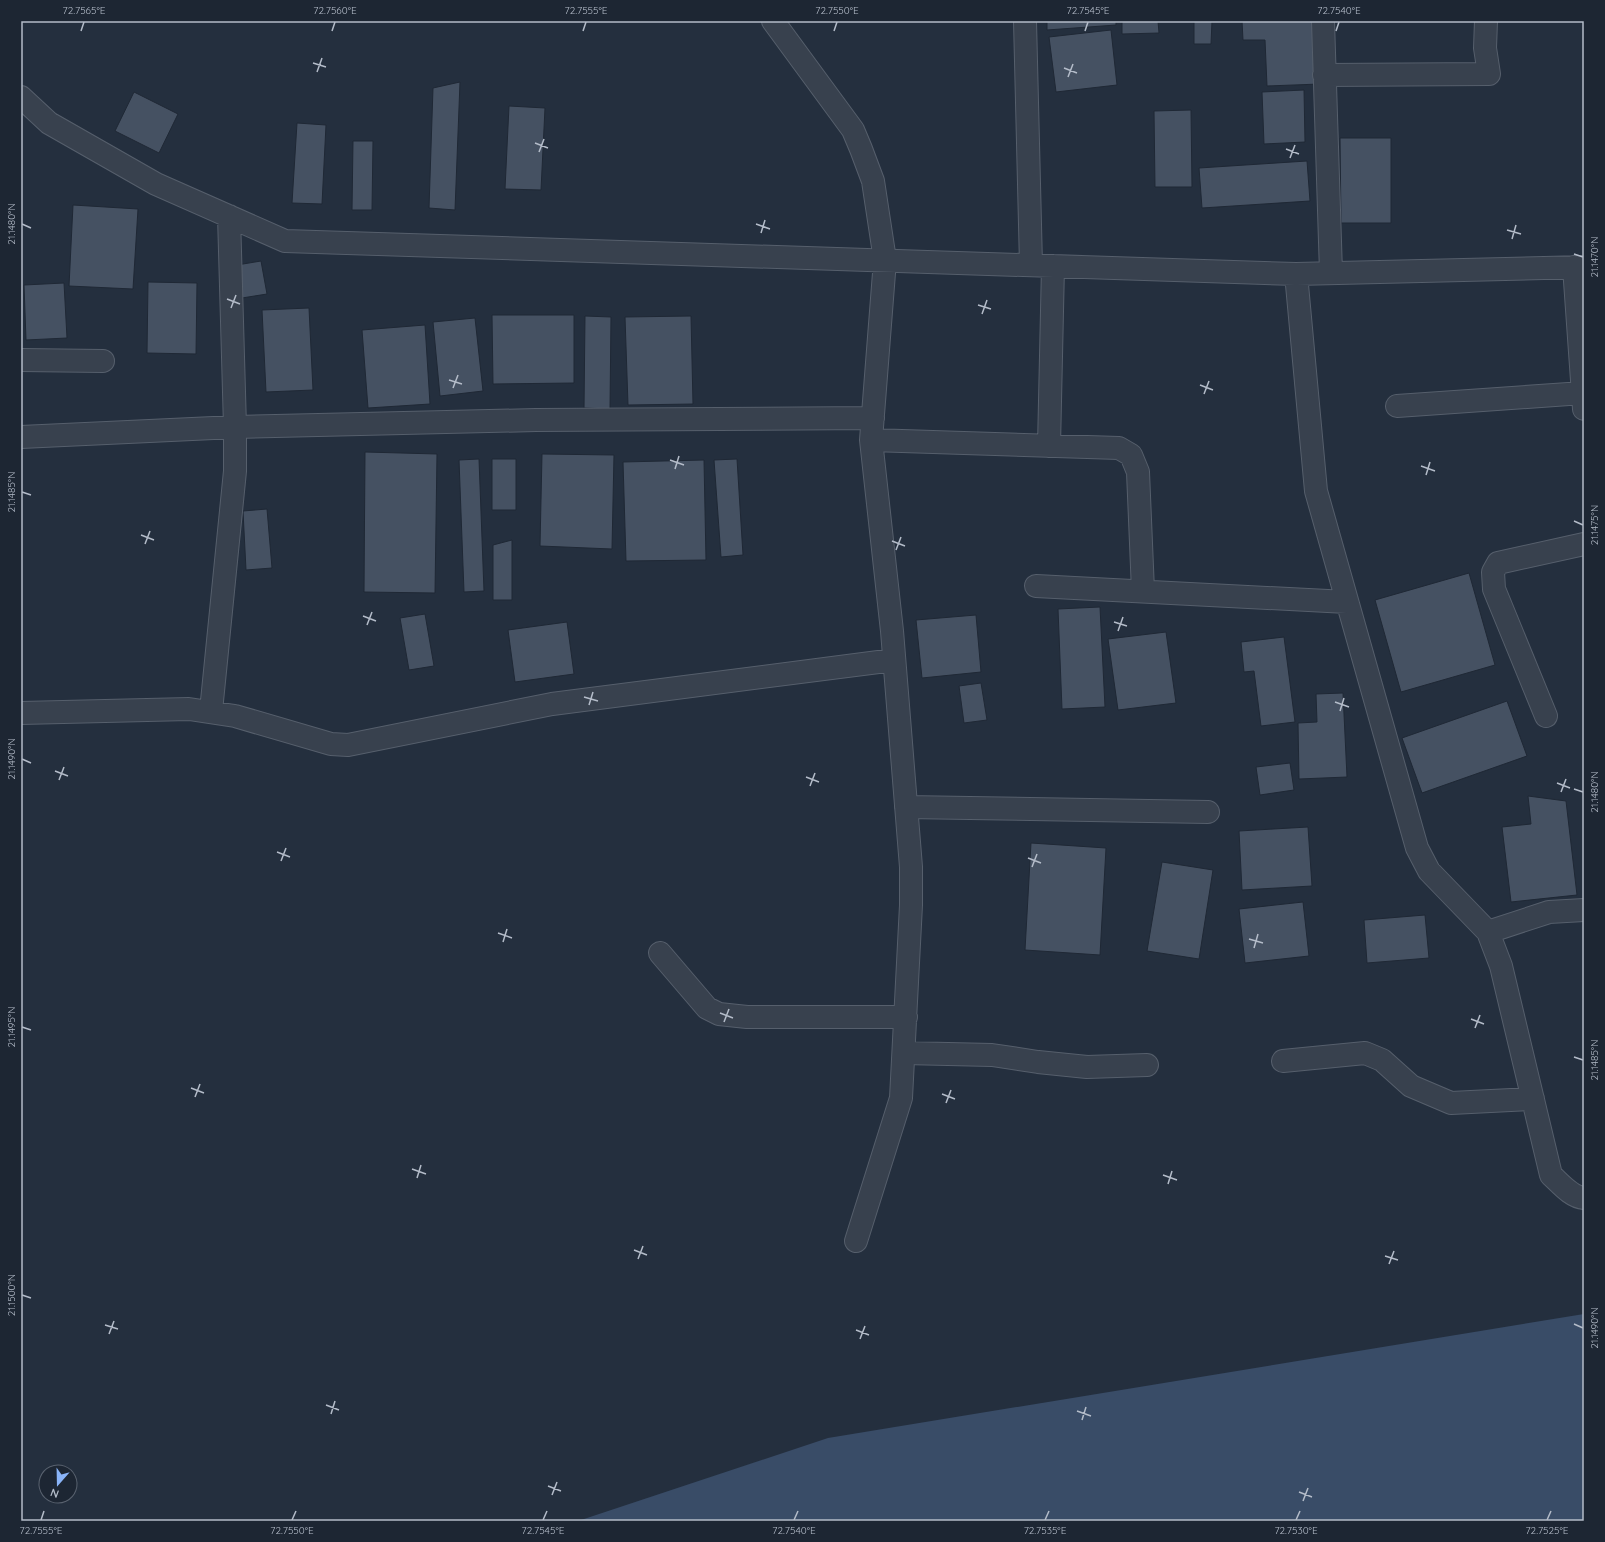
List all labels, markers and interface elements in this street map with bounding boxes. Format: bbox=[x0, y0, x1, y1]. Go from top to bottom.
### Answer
text: 72.7565°E bbox=[63, 4, 106, 17]
text: 72.7560°E bbox=[313, 4, 357, 17]
text: 72.7555°E bbox=[565, 4, 608, 17]
text: 72.7550°E bbox=[815, 4, 859, 17]
text: 72.7545°E bbox=[1067, 4, 1110, 17]
text: 72.7540°E bbox=[1317, 4, 1361, 17]
text: 21.1480°N bbox=[5, 203, 18, 245]
text: 21.1470°N bbox=[1588, 237, 1601, 277]
text: 21.1485°N bbox=[5, 472, 18, 512]
text: 21.1475°N bbox=[1588, 505, 1601, 545]
text: 21.1490°N bbox=[5, 738, 18, 780]
text: 21.1480°N bbox=[1588, 771, 1601, 813]
text: 21.1495°N bbox=[5, 1007, 18, 1047]
text: 21.1485°N bbox=[1588, 1040, 1601, 1080]
text: 21.1500°N bbox=[5, 1274, 18, 1316]
text: 21.1490°N bbox=[1588, 1307, 1601, 1349]
north arrow bbox=[38, 1464, 78, 1504]
text: N bbox=[48, 1485, 61, 1501]
text: 72.7555°E bbox=[20, 1524, 63, 1537]
text: 72.7550°E bbox=[270, 1524, 314, 1537]
text: 72.7545°E bbox=[522, 1524, 565, 1537]
text: 72.7540°E bbox=[772, 1524, 816, 1537]
text: 72.7535°E bbox=[1024, 1524, 1067, 1537]
text: 72.7530°E bbox=[1274, 1524, 1318, 1537]
text: 72.7525°E bbox=[1525, 1524, 1569, 1537]

